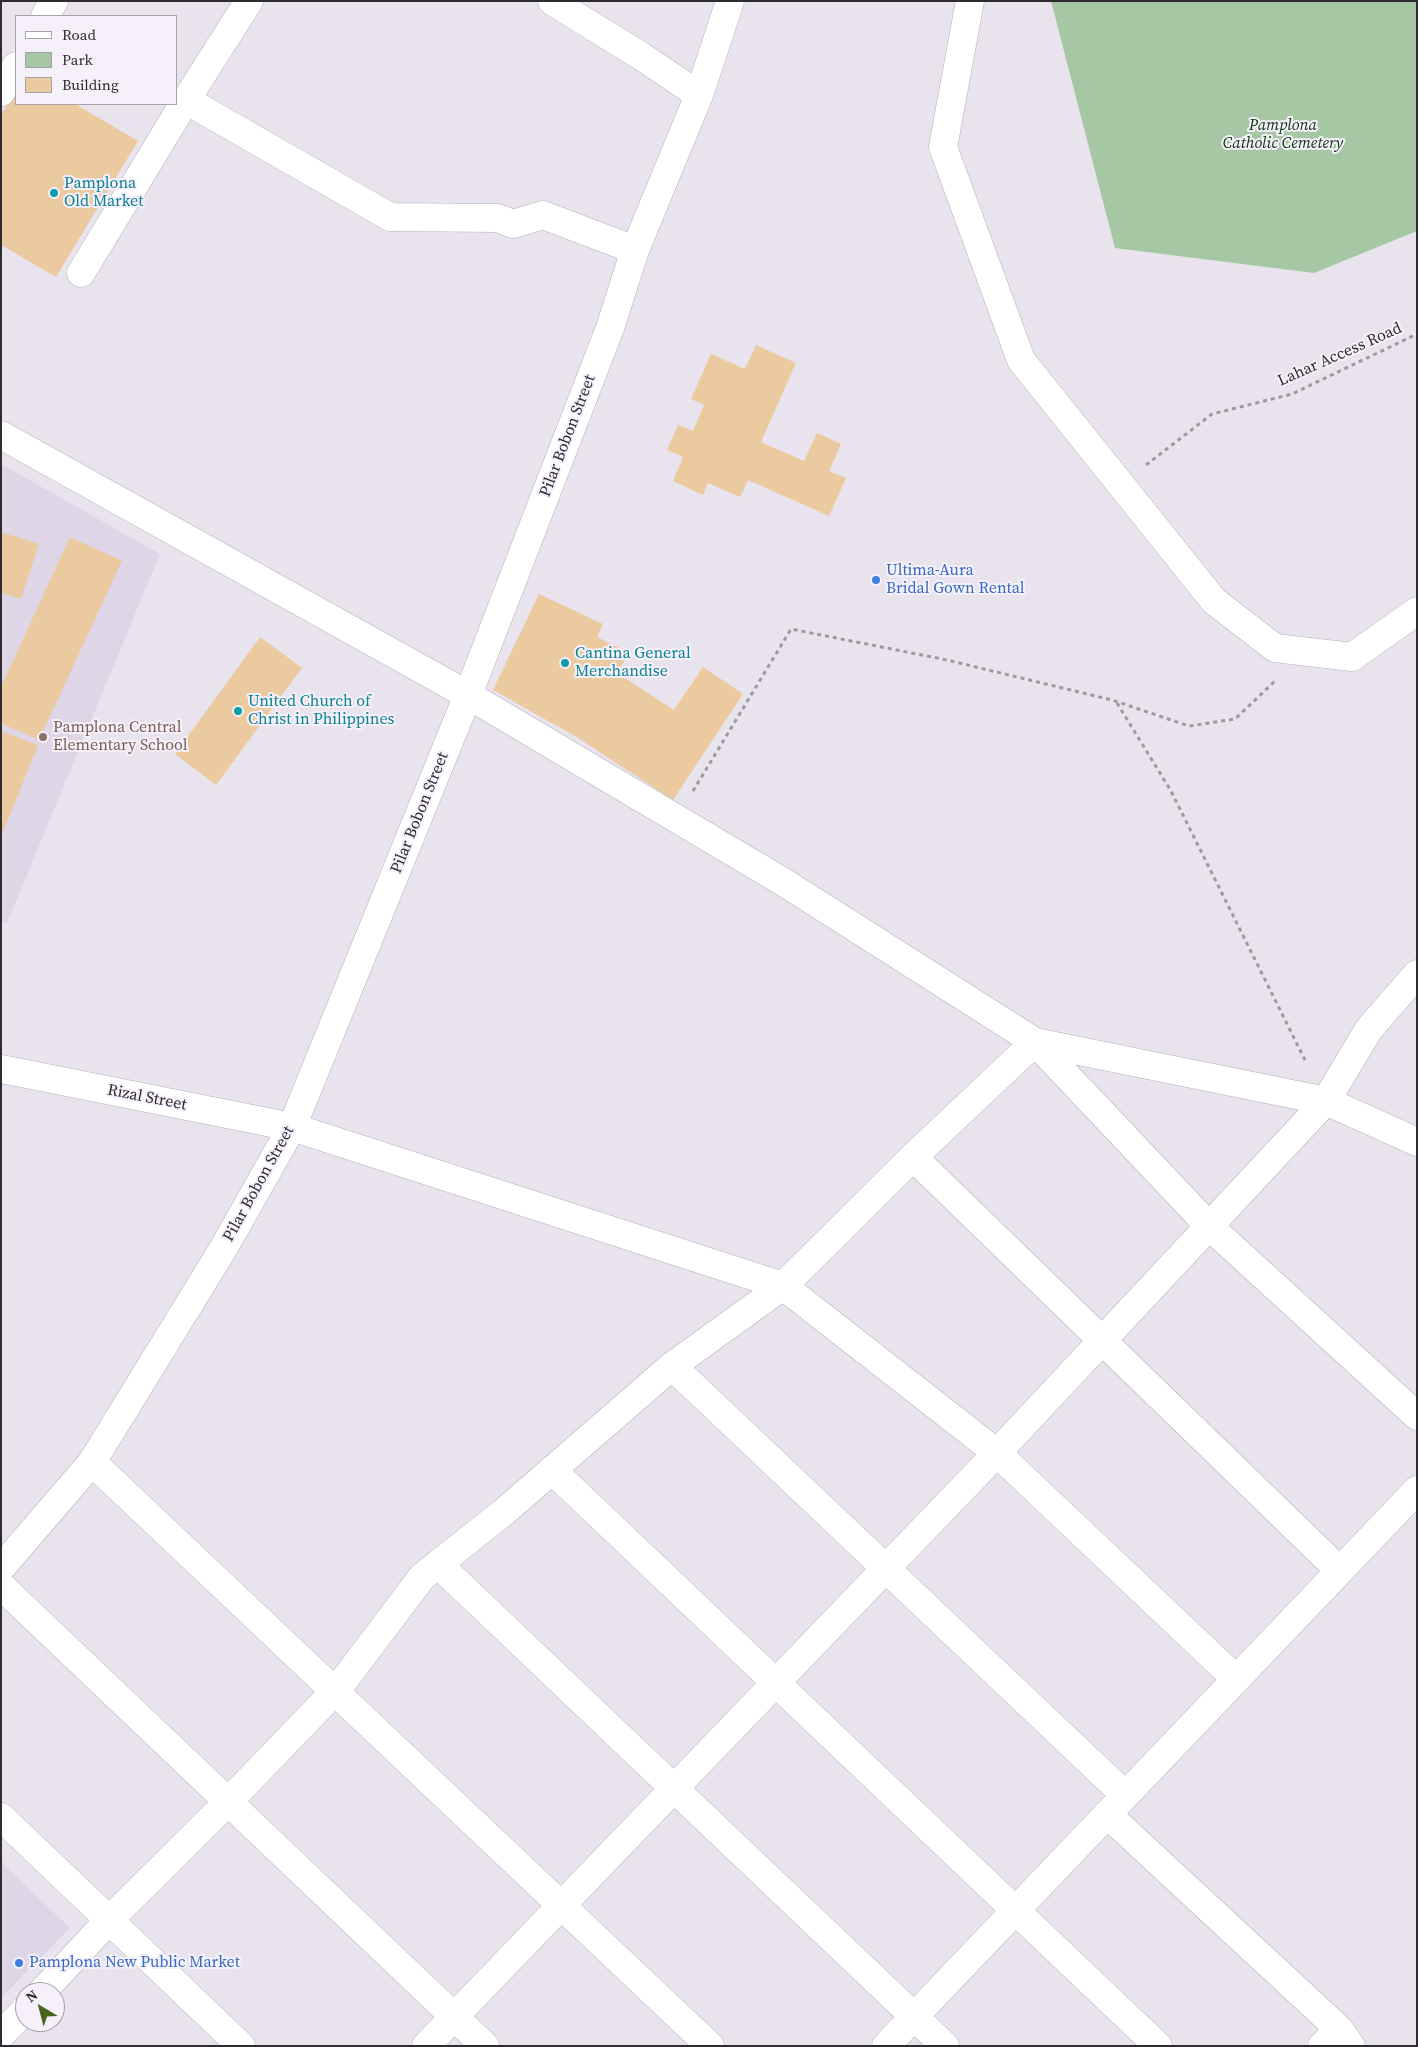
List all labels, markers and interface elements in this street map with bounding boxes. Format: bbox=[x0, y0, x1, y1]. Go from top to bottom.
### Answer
legend bbox=[15, 15, 178, 105]
text: Road bbox=[62, 24, 96, 45]
text: Park bbox=[62, 49, 93, 70]
text: Building bbox=[62, 74, 119, 95]
park label: Pamplona Catholic Cemetery bbox=[1223, 116, 1343, 154]
place label: Pamplona Old Market bbox=[64, 174, 143, 212]
marker: Pamplona Old Market bbox=[48, 187, 60, 199]
street label: Lahar Access Road bbox=[1275, 319, 1405, 391]
street label: Pilar Bobon Street bbox=[536, 372, 600, 500]
place label: Ultima-Aura Bridal Gown Rental bbox=[886, 561, 1025, 599]
marker: Ultima-Aura Bridal Gown Rental bbox=[870, 574, 882, 586]
place label: Cantina General Merchandise bbox=[575, 644, 691, 682]
marker: Cantina General Merchandise bbox=[559, 657, 571, 669]
place label: United Church of Christ in Philippines bbox=[248, 692, 395, 730]
marker: United Church of Christ in Philippines bbox=[232, 705, 244, 717]
place label: Pamplona Central Elementary School bbox=[53, 718, 187, 756]
marker: Pamplona Central Elementary School bbox=[37, 731, 49, 743]
street label: Pilar Bobon Street bbox=[387, 750, 453, 876]
street label: Rizal Street bbox=[106, 1081, 188, 1115]
street label: Pilar Bobon Street bbox=[219, 1123, 299, 1245]
place label: Pamplona New Public Market bbox=[29, 1953, 240, 1973]
marker: Pamplona New Public Market bbox=[13, 1957, 25, 1969]
north arrow bbox=[15, 1982, 65, 2032]
text: N bbox=[21, 1985, 42, 2007]

